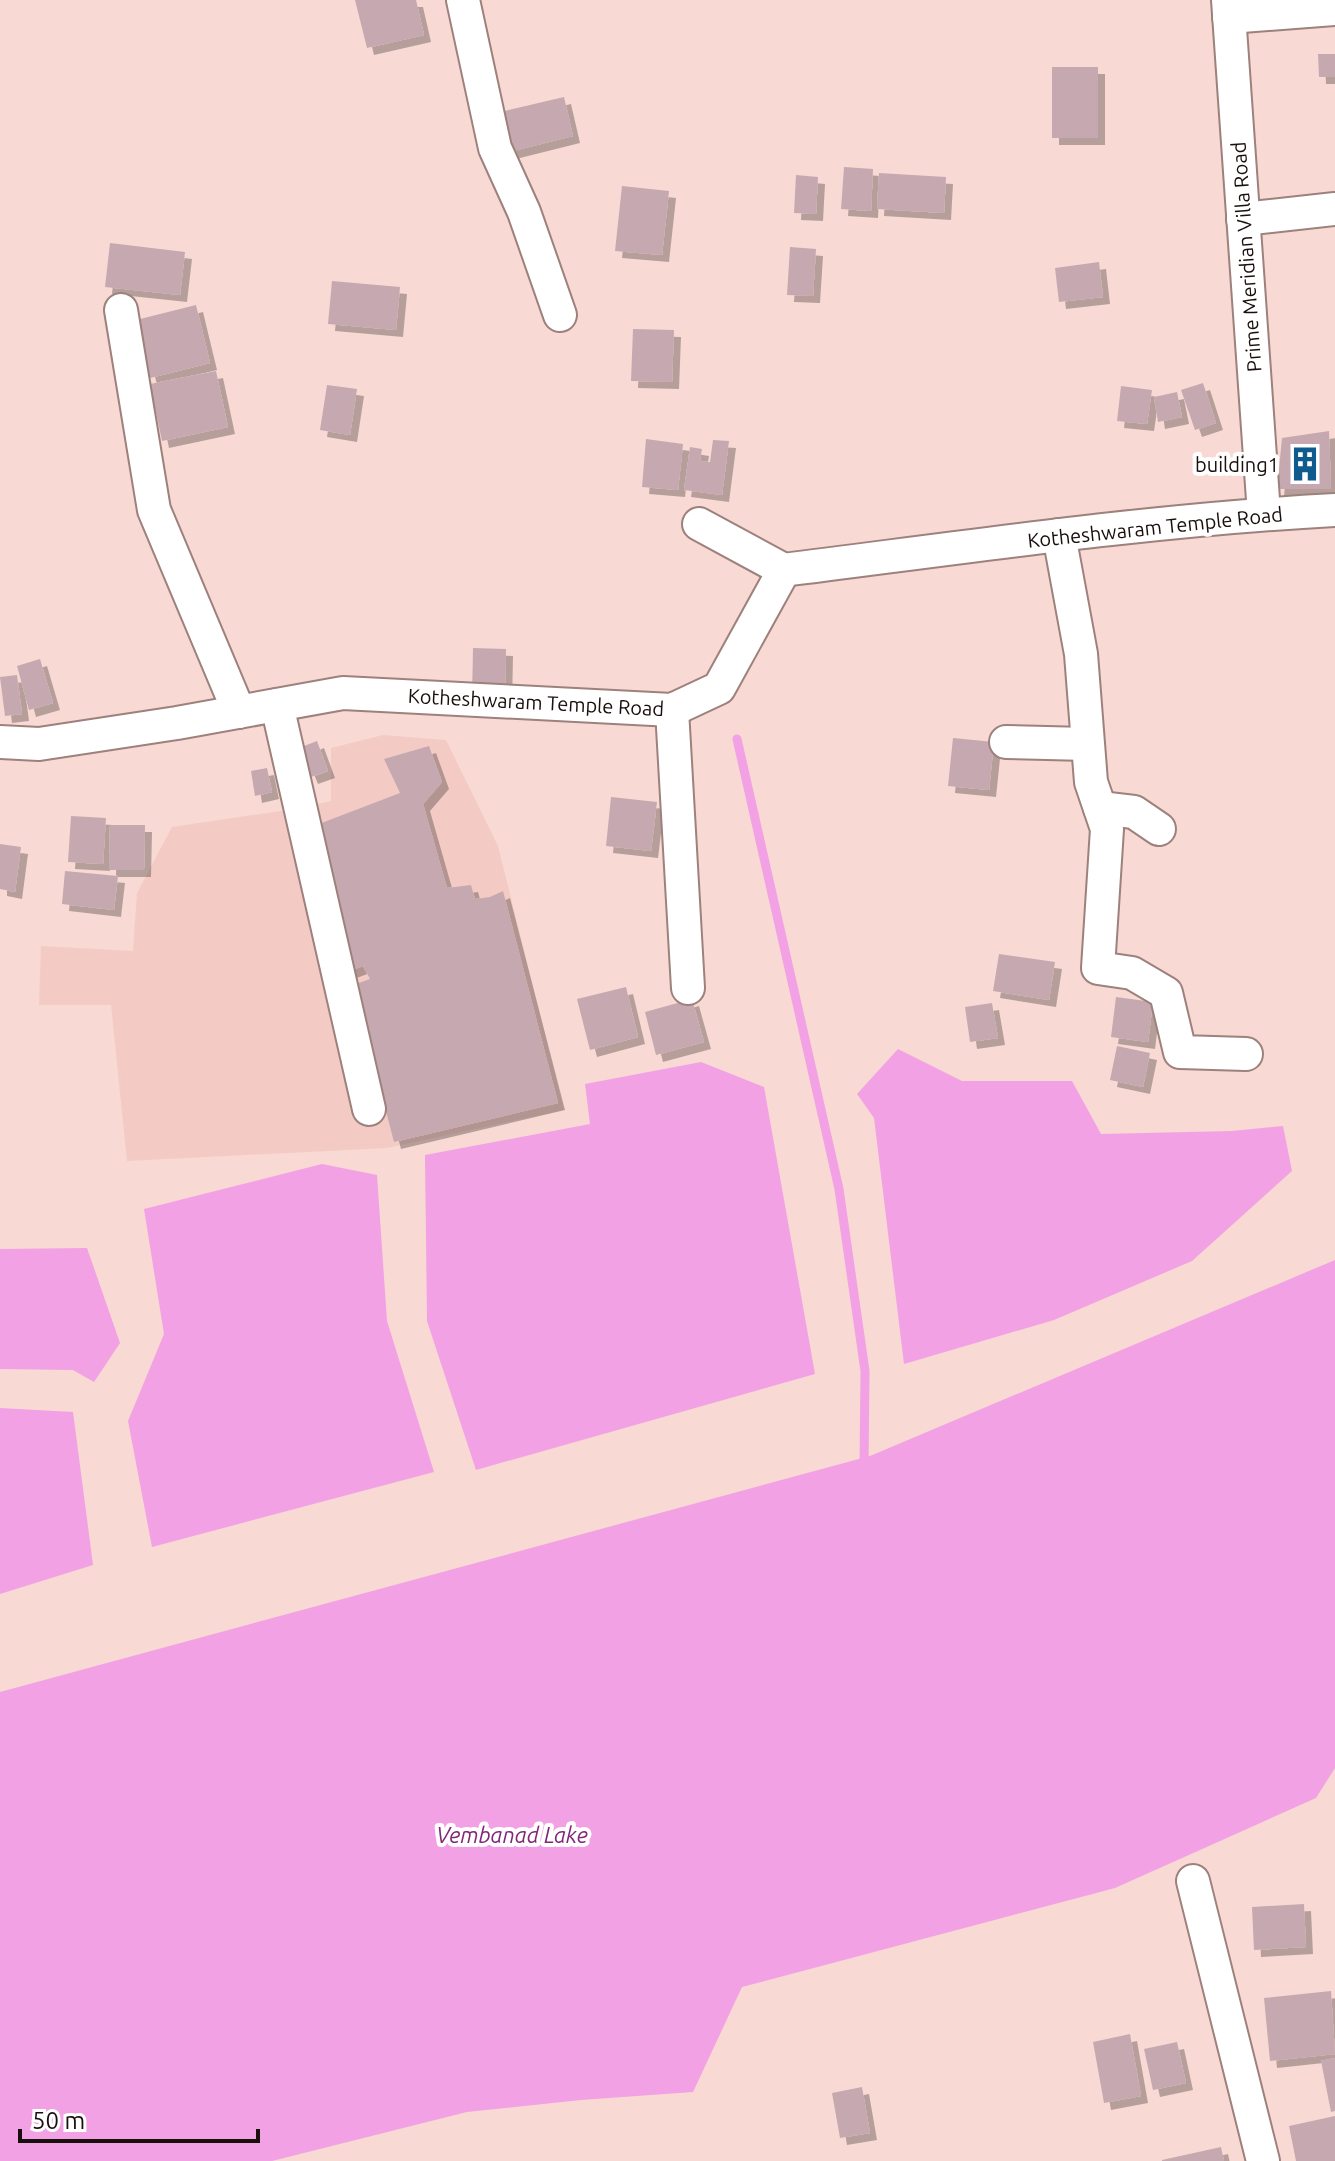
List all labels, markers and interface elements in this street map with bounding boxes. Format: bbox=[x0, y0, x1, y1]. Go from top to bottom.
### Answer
street label: Prime Meridian Villa Road bbox=[1226, 141, 1266, 373]
building icon: building1 bbox=[1286, 445, 1324, 483]
place label: building1 bbox=[1195, 453, 1279, 476]
street label: Kotheshwaram Temple Road bbox=[1026, 502, 1284, 552]
street label: Kotheshwaram Temple Road bbox=[407, 684, 665, 720]
water label: Vembanad Lake bbox=[436, 1822, 588, 1847]
scale bar bbox=[20, 2093, 258, 2143]
text: 50 m bbox=[32, 2107, 85, 2134]

